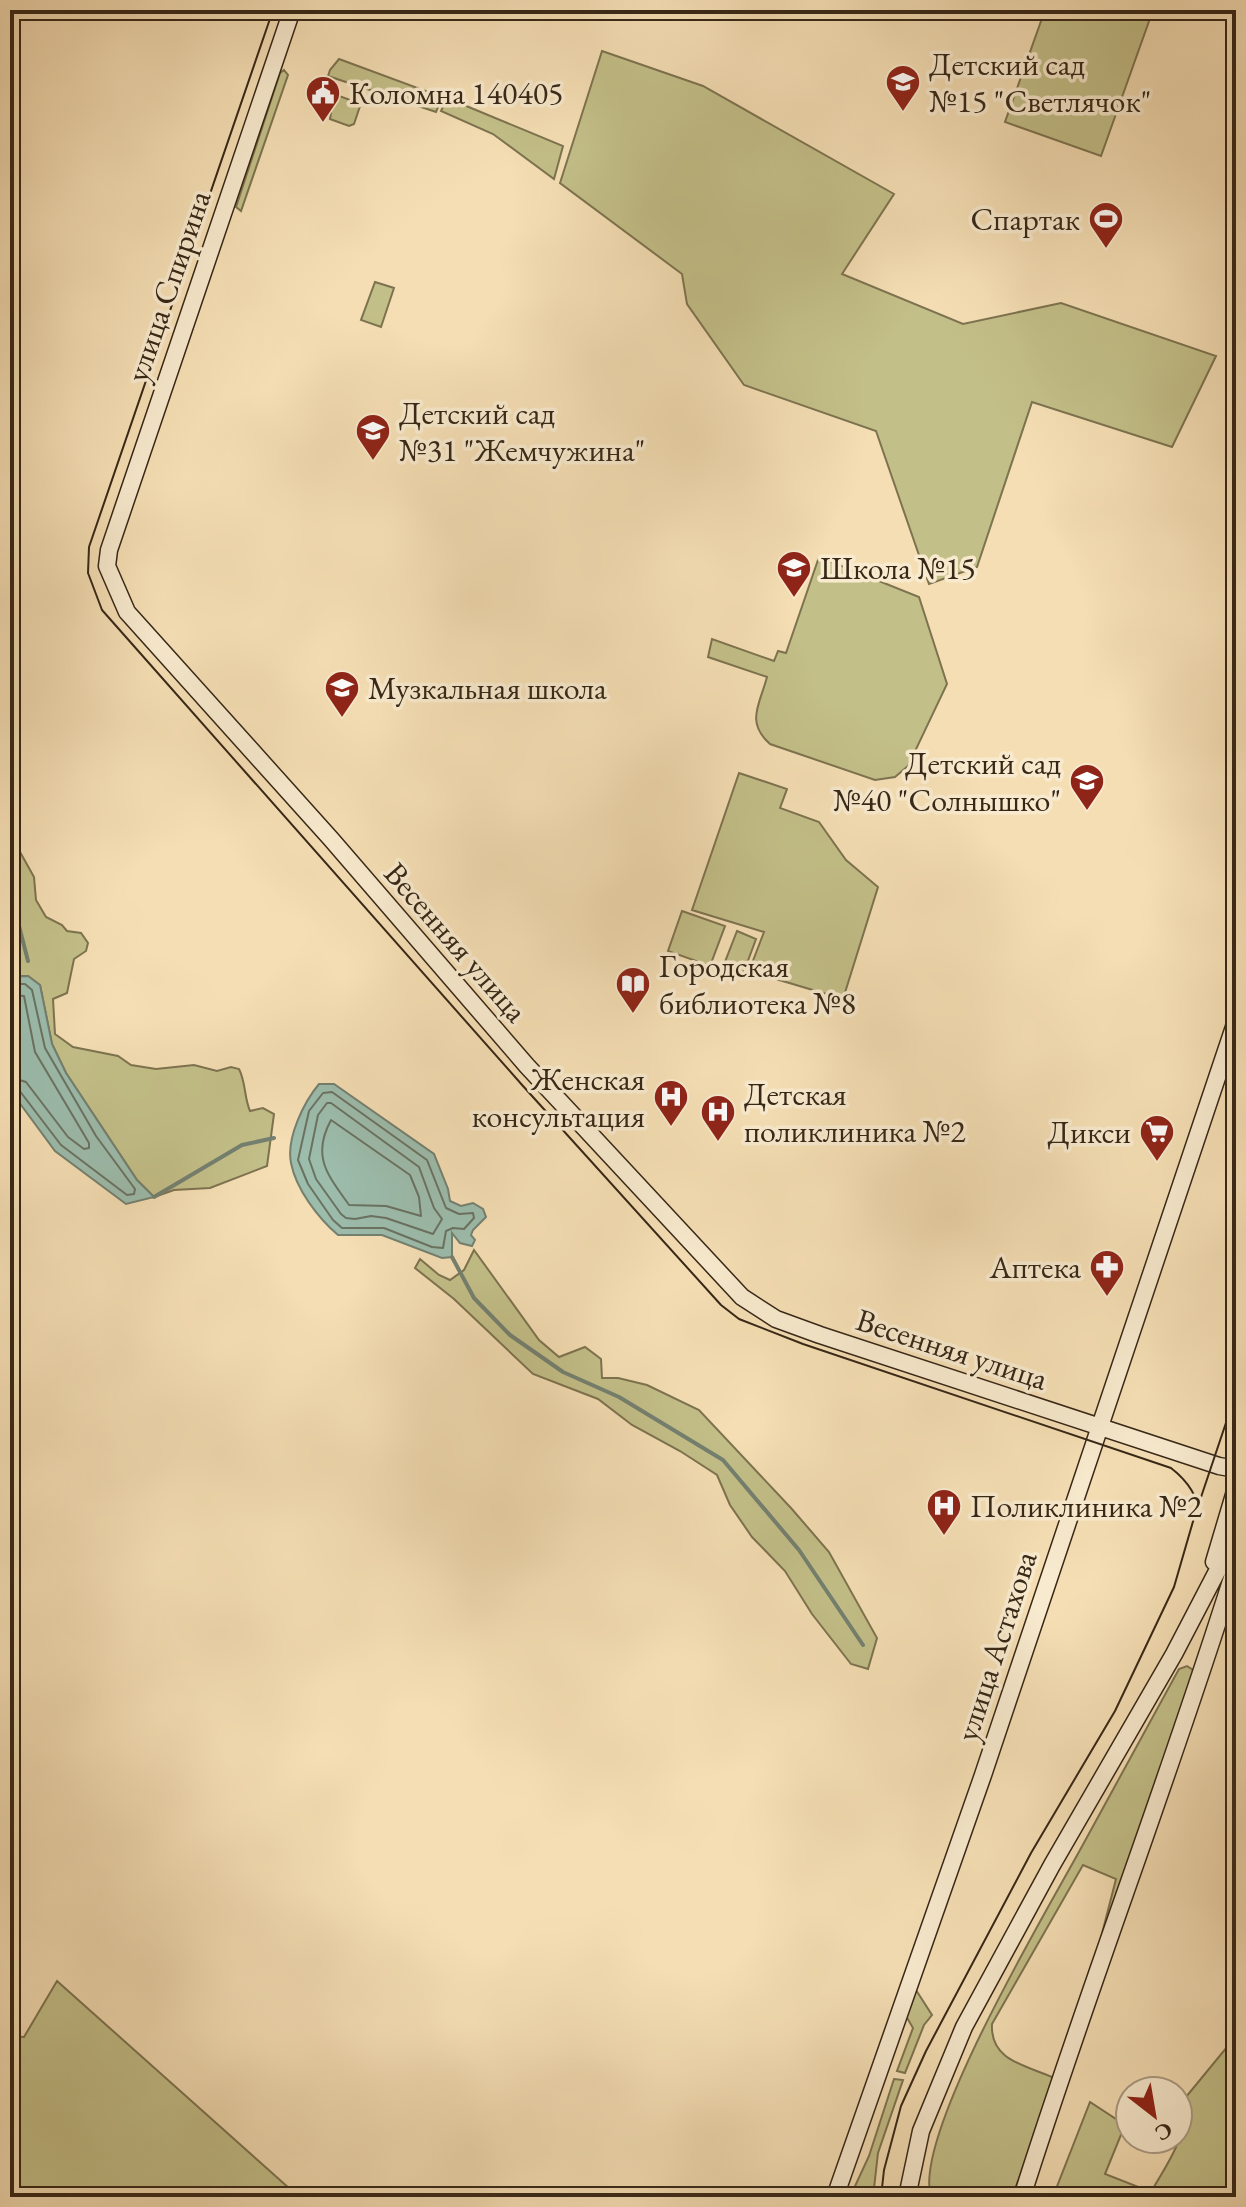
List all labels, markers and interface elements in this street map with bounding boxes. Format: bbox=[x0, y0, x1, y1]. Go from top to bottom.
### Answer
place label: Детский сад №15 "Светлячок" bbox=[929, 43, 1151, 122]
school or university icon: Детский сад №15 "Светлячок" bbox=[884, 63, 922, 113]
place label: Коломна 140405 bbox=[349, 72, 563, 114]
public building icon: Коломна 140405 bbox=[304, 74, 342, 124]
street label: улица Спирина bbox=[116, 184, 220, 387]
place label: Спартак bbox=[971, 198, 1080, 240]
sports icon: Спартак bbox=[1087, 200, 1125, 250]
place label: Детский сад №31 "Жемчужина" bbox=[399, 392, 645, 471]
school or university icon: Детский сад №31 "Жемчужина" bbox=[354, 412, 392, 462]
place label: Школа №15 bbox=[820, 547, 976, 589]
school or university icon: Школа №15 bbox=[775, 549, 813, 599]
place label: Музкальная школа bbox=[368, 667, 607, 709]
school or university icon: Музкальная школа bbox=[323, 669, 361, 719]
place label: Детский сад №40 "Солнышко" bbox=[833, 742, 1061, 821]
school or university icon: Детский сад №40 "Солнышко" bbox=[1068, 762, 1106, 812]
street label: Весенняя улица bbox=[375, 853, 537, 1031]
place label: Городская библиотека №8 bbox=[659, 945, 856, 1024]
library icon: Городская библиотека №8 bbox=[614, 965, 652, 1015]
place label: Женская консультация bbox=[472, 1058, 645, 1137]
place label: Детская поликлиника №2 bbox=[744, 1073, 966, 1152]
hospital icon: Женская консультация bbox=[652, 1078, 690, 1128]
hospital icon: Детская поликлиника №2 bbox=[699, 1093, 737, 1143]
place label: Дикси bbox=[1047, 1111, 1131, 1153]
supermarket icon: Дикси bbox=[1138, 1113, 1176, 1163]
place label: Аптека bbox=[989, 1246, 1081, 1288]
pharmacy icon: Аптека bbox=[1088, 1248, 1126, 1298]
street label: Весенняя улица bbox=[851, 1298, 1053, 1400]
place label: Поликлиника №2 bbox=[970, 1485, 1203, 1527]
hospital icon: Поликлиника №2 bbox=[925, 1487, 963, 1537]
street label: улица Астахова bbox=[946, 1545, 1047, 1746]
north arrow bbox=[1114, 2075, 1194, 2155]
text: С bbox=[1150, 2115, 1178, 2148]

